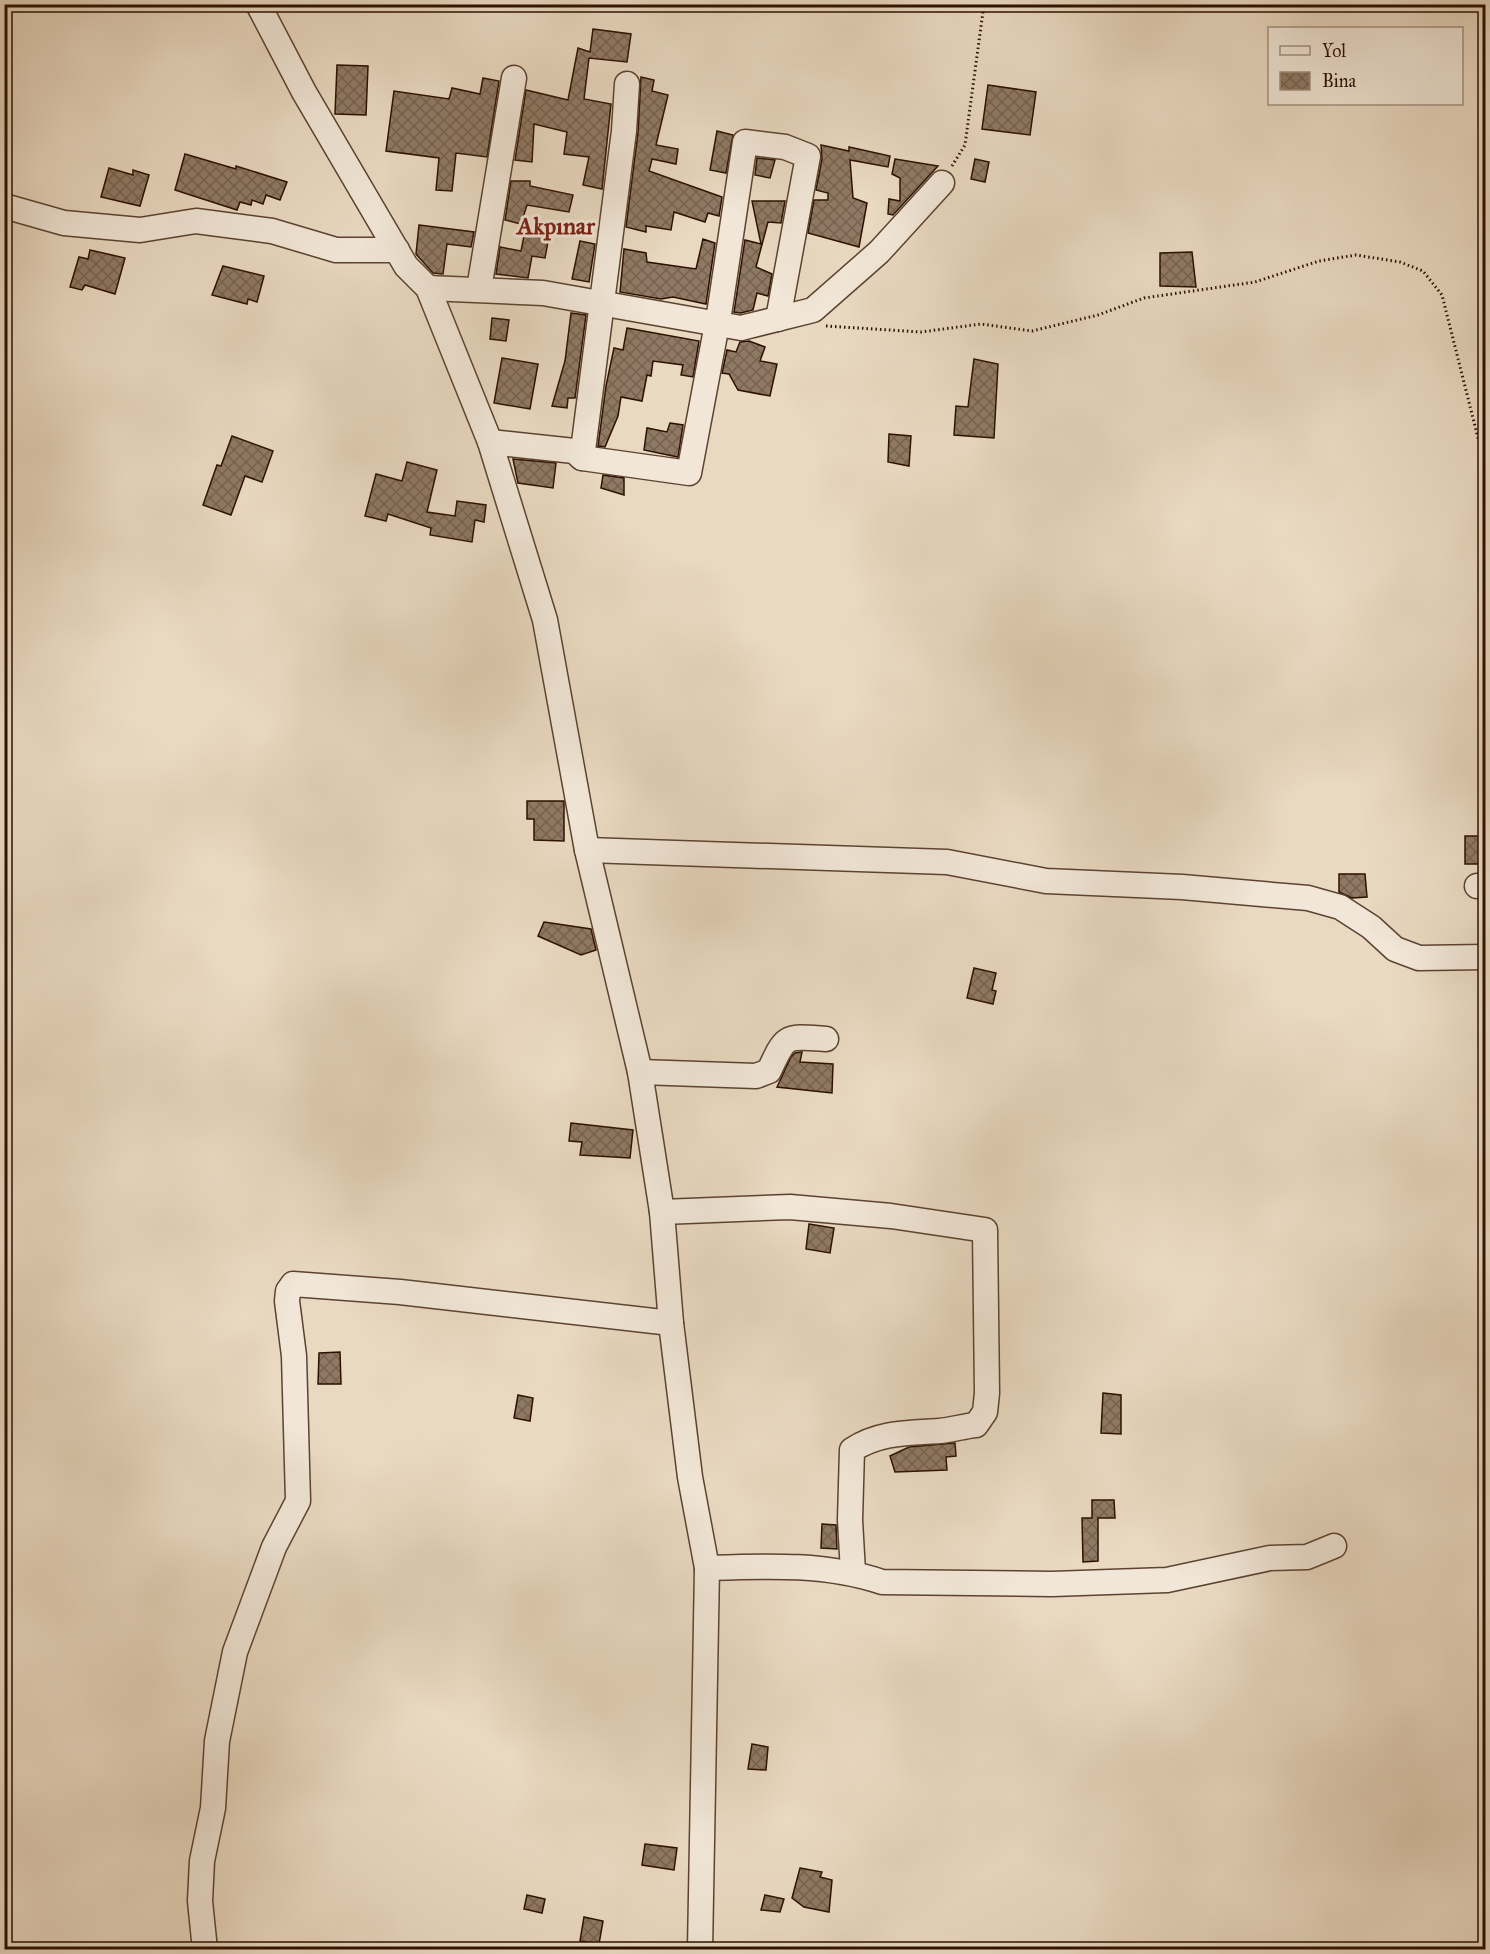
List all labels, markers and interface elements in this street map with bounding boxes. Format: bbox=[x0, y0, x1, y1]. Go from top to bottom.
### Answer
legend bbox=[1268, 27, 1463, 105]
text: Yol bbox=[1322, 40, 1346, 62]
text: Bina bbox=[1322, 70, 1357, 92]
district label: Akpınar bbox=[515, 211, 596, 241]

